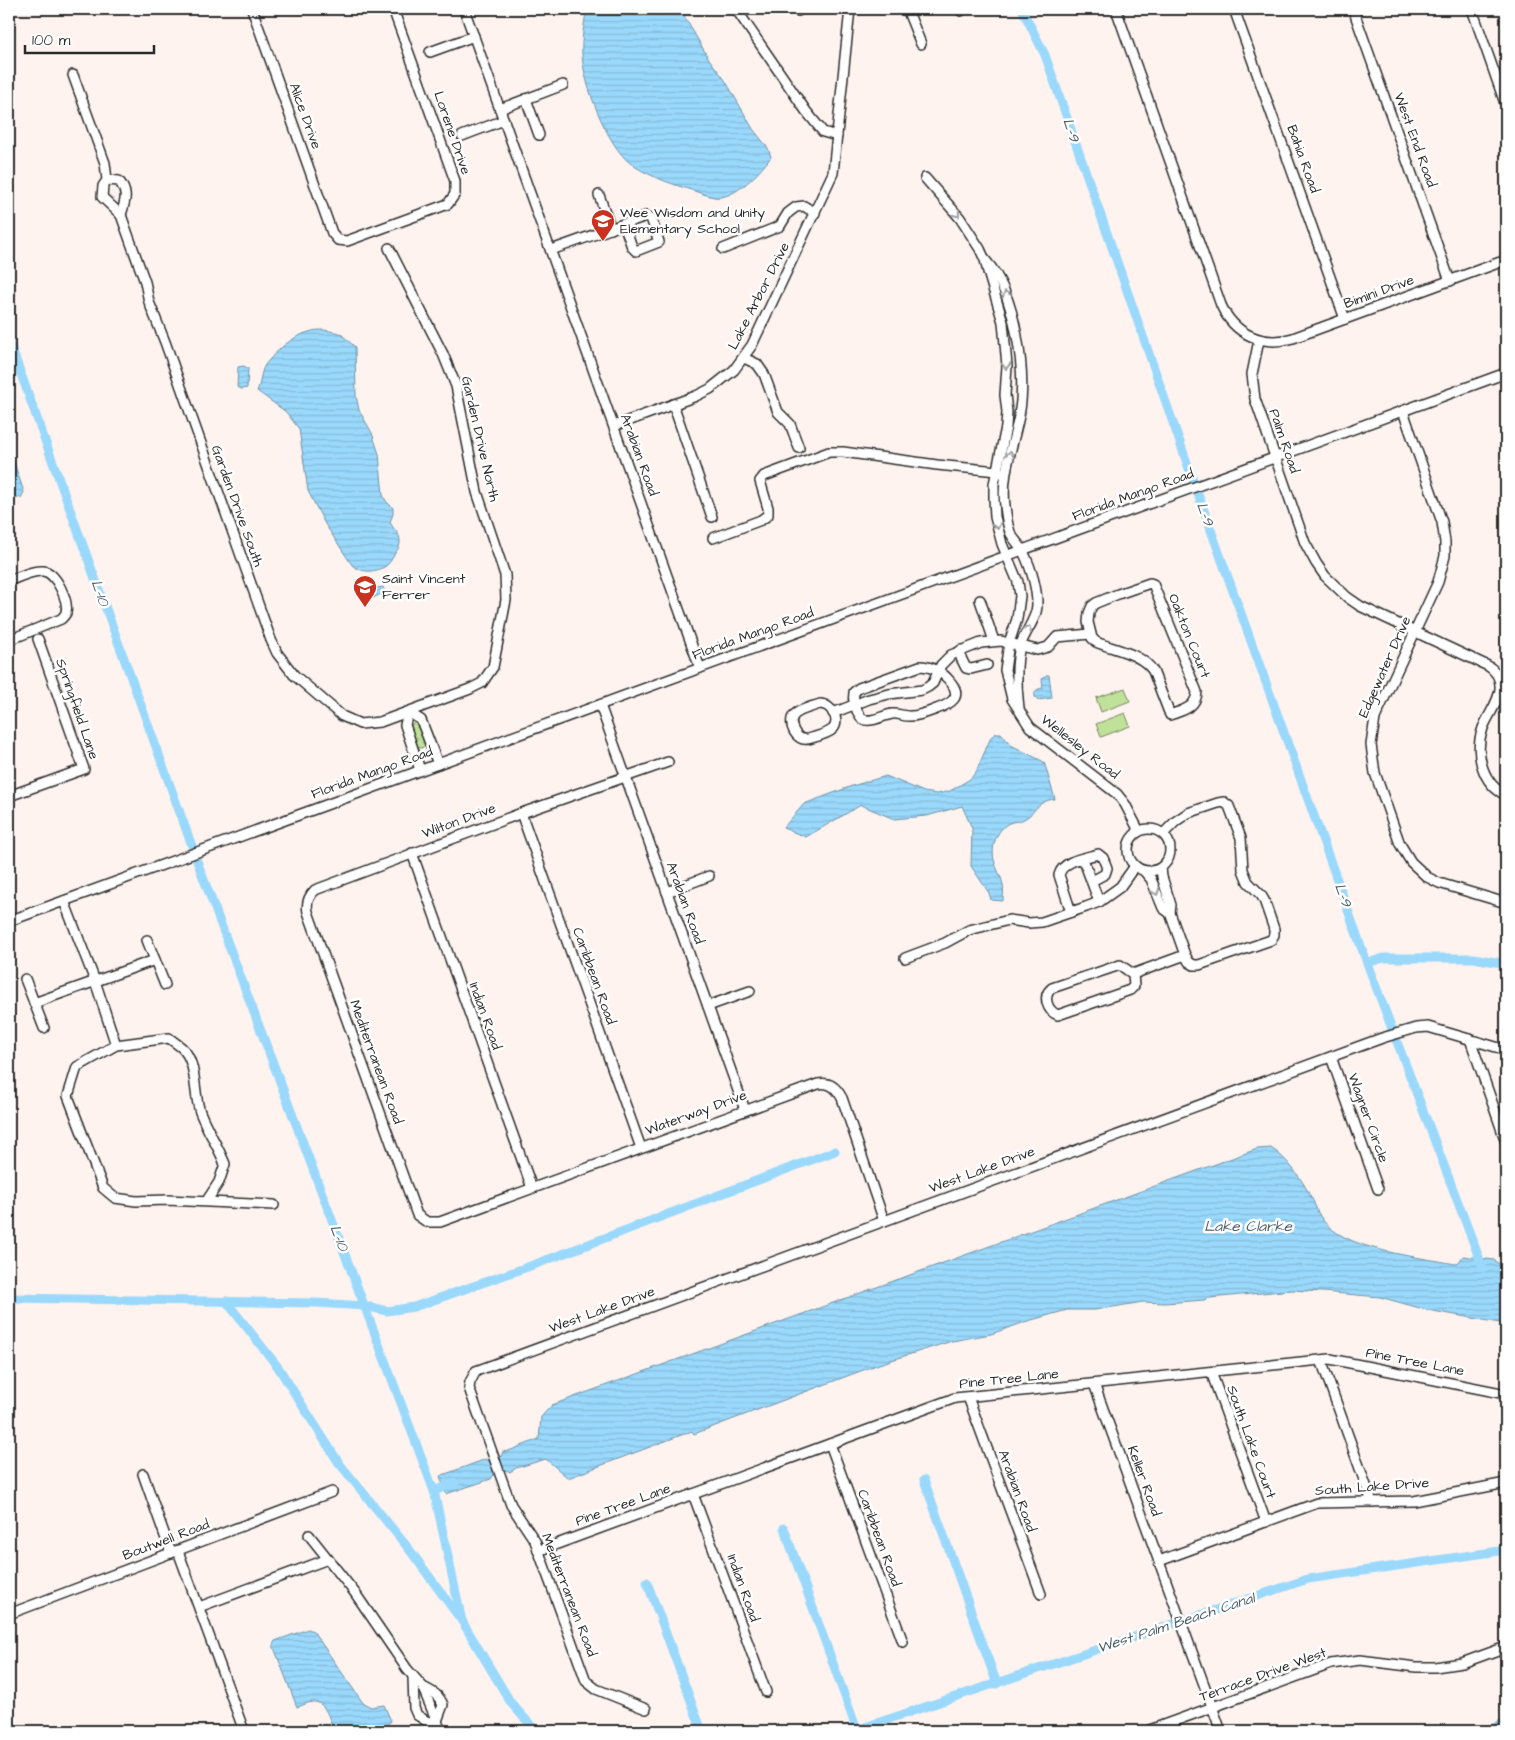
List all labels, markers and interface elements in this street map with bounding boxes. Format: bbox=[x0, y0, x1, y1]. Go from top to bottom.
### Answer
scale bar bbox=[25, 22, 154, 54]
text: 100 m bbox=[32, 30, 71, 51]
street label: Alice Drive bbox=[284, 80, 326, 152]
street label: Lorene Drive bbox=[428, 89, 476, 178]
street label: West End Road bbox=[1389, 90, 1441, 190]
water label: L-9 bbox=[1057, 115, 1085, 146]
street label: Bahia Road bbox=[1281, 122, 1325, 196]
place label: Wee Wisdom and Unity Elementary School bbox=[620, 203, 765, 239]
school or university icon: Wee Wisdom and Unity Elementary School bbox=[590, 208, 616, 242]
one-way arrow bbox=[951, 208, 960, 218]
street label: Lake Arbor Drive bbox=[723, 238, 795, 353]
street label: Bimini Drive bbox=[1341, 270, 1417, 314]
one-way arrow bbox=[1001, 291, 1011, 299]
one-way arrow bbox=[1001, 362, 1012, 370]
street label: Garden Drive North bbox=[456, 374, 504, 504]
street label: Palm Road bbox=[1264, 406, 1304, 476]
street label: Arabian Road bbox=[615, 411, 663, 499]
street label: Garden Drive South bbox=[206, 443, 268, 570]
one-way arrow bbox=[1004, 450, 1015, 459]
street label: Florida Mango Road bbox=[1069, 464, 1197, 526]
water label: L-9 bbox=[1191, 499, 1219, 530]
one-way arrow bbox=[991, 522, 1002, 531]
place label: Saint Vincent Ferrer bbox=[382, 569, 466, 605]
school or university icon: Saint Vincent Ferrer bbox=[352, 574, 378, 608]
water label: L-10 bbox=[86, 577, 115, 610]
street label: Oakton Court bbox=[1163, 591, 1215, 682]
street label: Florida Mango Road bbox=[689, 603, 817, 665]
street label: Edgewater Drive bbox=[1354, 613, 1416, 721]
one-way arrow bbox=[1021, 625, 1032, 634]
street label: Springfield Lane bbox=[50, 656, 104, 762]
street label: Wellesley Road bbox=[1036, 710, 1124, 784]
street label: Florida Mango Road bbox=[308, 742, 436, 804]
street label: Wilton Drive bbox=[419, 798, 499, 844]
street label: Arabian Road bbox=[661, 859, 709, 947]
water label: L-9 bbox=[1329, 880, 1357, 911]
one-way arrow bbox=[1151, 888, 1161, 896]
street label: Caribbean Road bbox=[567, 925, 621, 1027]
street label: Indian Road bbox=[464, 980, 506, 1052]
street label: Mediterranean Road bbox=[344, 997, 408, 1127]
street label: Wagner Circle bbox=[1343, 1071, 1394, 1166]
street label: Waterway Drive bbox=[642, 1085, 750, 1141]
street label: West Lake Drive bbox=[926, 1141, 1038, 1198]
water label: Lake Clarke bbox=[1204, 1216, 1293, 1237]
water label: L-10 bbox=[324, 1222, 354, 1256]
street label: West Lake Drive bbox=[546, 1281, 658, 1338]
street label: Pine Tree Lane bbox=[1364, 1343, 1466, 1381]
street label: Pine Tree Lane bbox=[958, 1364, 1060, 1394]
street label: South Lake Court bbox=[1221, 1383, 1281, 1502]
street label: Keller Road bbox=[1122, 1443, 1166, 1519]
street label: Arabian Road bbox=[993, 1447, 1041, 1535]
street label: South Lake Drive bbox=[1314, 1473, 1430, 1501]
street label: Pine Tree Lane bbox=[573, 1478, 674, 1531]
street label: Caribbean Road bbox=[852, 1487, 906, 1589]
street label: Boutwell Road bbox=[120, 1514, 212, 1566]
street label: Mediterranean Road bbox=[536, 1530, 602, 1660]
street label: Indian Road bbox=[722, 1552, 764, 1624]
water label: West Palm Beach Canal bbox=[1095, 1587, 1259, 1658]
street label: Terrace Drive West bbox=[1197, 1643, 1330, 1707]

